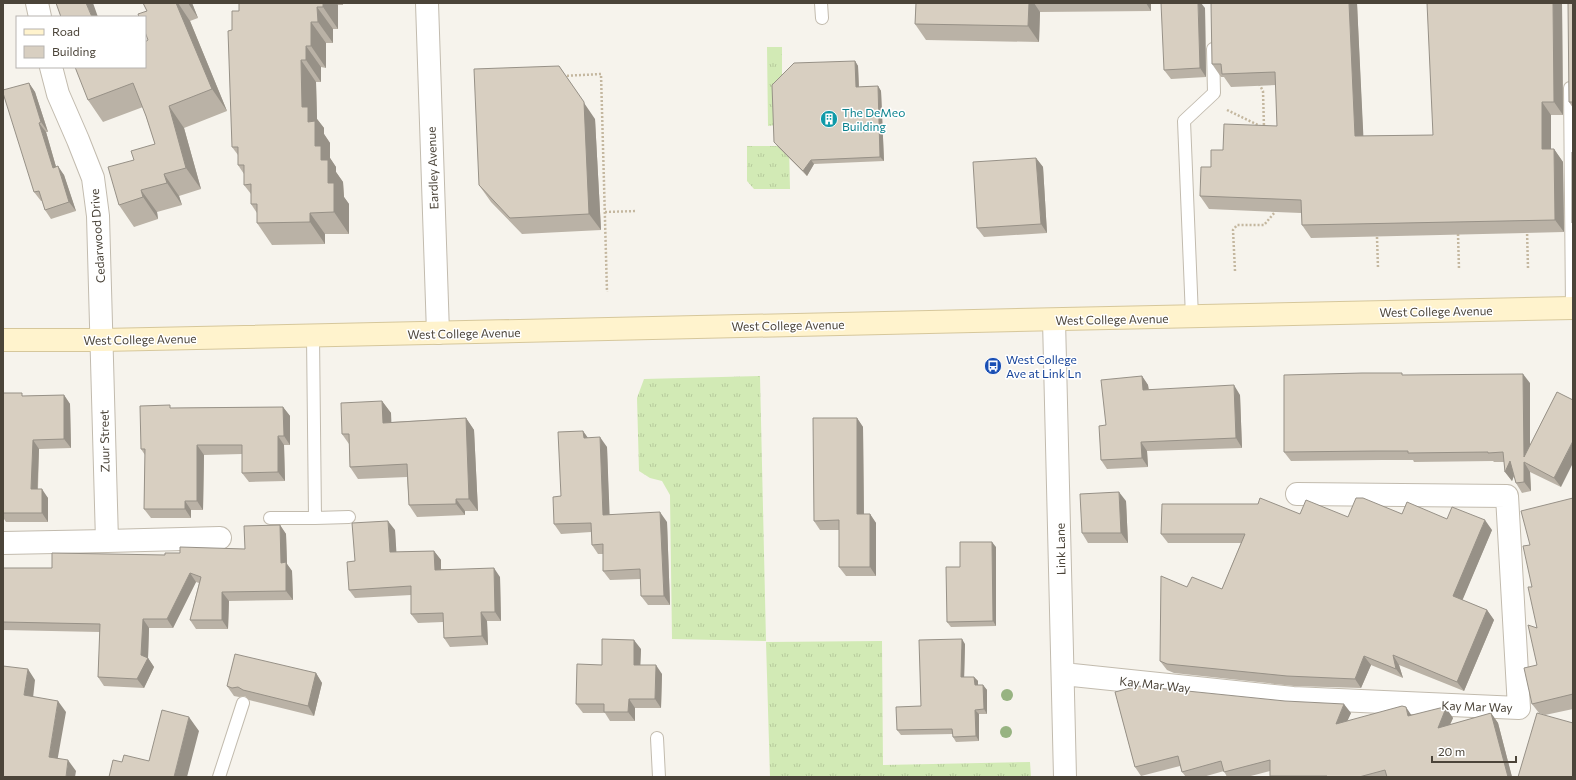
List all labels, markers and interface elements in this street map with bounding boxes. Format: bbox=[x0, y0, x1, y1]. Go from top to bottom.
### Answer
legend bbox=[16, 16, 146, 68]
text: Road bbox=[52, 24, 80, 38]
text: Building bbox=[52, 44, 96, 58]
place label: The DeMeo Building bbox=[842, 105, 905, 133]
building icon: The DeMeo Building bbox=[819, 109, 839, 129]
street label: Eardley Avenue bbox=[424, 126, 440, 210]
street label: Cedarwood Drive bbox=[87, 188, 107, 284]
street label: West College Avenue bbox=[1379, 303, 1493, 319]
street label: West College Avenue bbox=[1055, 311, 1169, 327]
street label: West College Avenue bbox=[731, 317, 845, 333]
street label: West College Avenue bbox=[407, 325, 521, 341]
street label: West College Avenue bbox=[83, 331, 197, 347]
place label: West College Ave at Link Ln bbox=[1006, 352, 1081, 380]
bus stop icon: West College Ave at Link Ln bbox=[983, 356, 1003, 376]
street label: Zuur Street bbox=[96, 410, 112, 472]
street label: Link Lane bbox=[1053, 523, 1067, 575]
street label: Kay Mar Way bbox=[1119, 673, 1191, 695]
street label: Kay Mar Way bbox=[1441, 698, 1513, 714]
scale bar bbox=[1432, 738, 1516, 764]
text: 20 m bbox=[1438, 744, 1465, 758]

